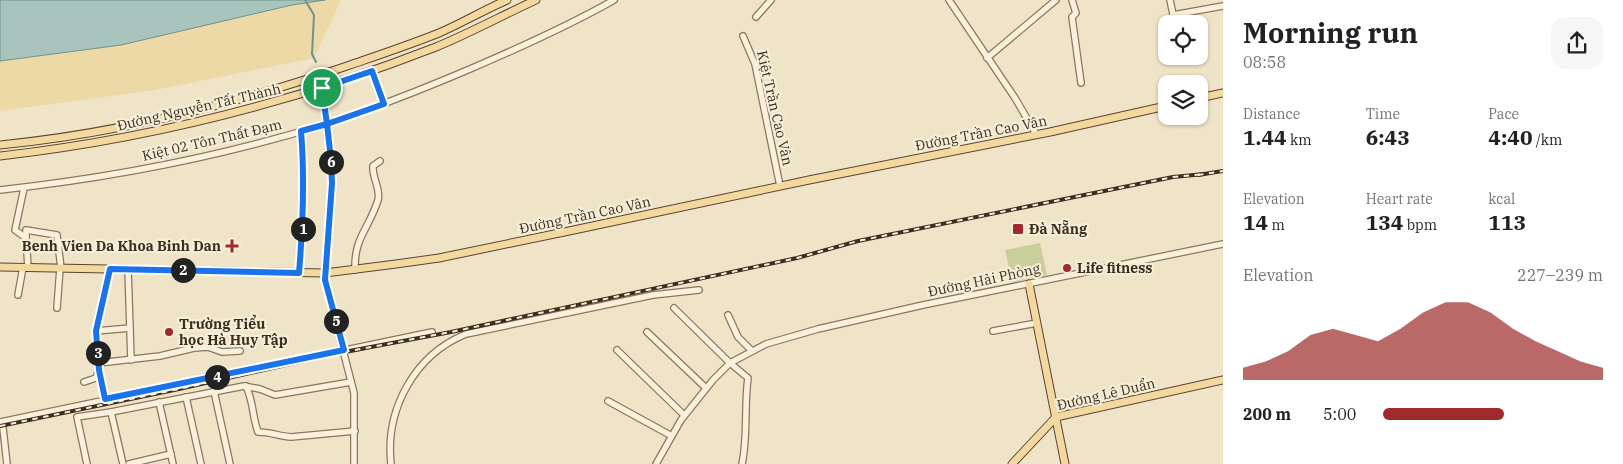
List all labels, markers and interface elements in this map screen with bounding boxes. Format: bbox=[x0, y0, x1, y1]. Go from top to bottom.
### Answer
text: Morning run bbox=[1243, 14, 1418, 51]
map controls bbox=[1158, 15, 1208, 125]
button: locate bbox=[1158, 15, 1208, 65]
button: share bbox=[1551, 17, 1603, 69]
street label: Kiệt Trần Cao Vân bbox=[753, 49, 797, 167]
text: 08:58 bbox=[1243, 52, 1286, 72]
pin bbox=[301, 67, 343, 109]
icon: arrive bbox=[308, 74, 336, 102]
button: layers bbox=[1158, 75, 1208, 125]
street label: Đường Nguyễn Tất Thành bbox=[115, 79, 283, 135]
text: Distance bbox=[1243, 105, 1300, 123]
text: Time bbox=[1366, 105, 1400, 123]
text: Pace bbox=[1488, 105, 1519, 123]
street label: Đường Trần Cao Vân bbox=[914, 111, 1048, 155]
street label: Kiệt 02 Tôn Thất Đạm bbox=[140, 115, 284, 165]
text: 1.44 bbox=[1243, 123, 1287, 151]
text: 6:43 bbox=[1366, 123, 1410, 151]
text: 4:40 bbox=[1488, 123, 1533, 151]
text: km bbox=[1287, 131, 1312, 149]
text: /km bbox=[1533, 131, 1562, 149]
pin: 6 bbox=[318, 150, 344, 174]
text: 6 bbox=[327, 153, 336, 171]
text: Elevation bbox=[1243, 190, 1305, 208]
text: Heart rate bbox=[1366, 190, 1433, 208]
text: kcal bbox=[1488, 190, 1515, 208]
street label: Đường Trần Cao Vân bbox=[518, 192, 652, 238]
text: 14 bbox=[1243, 208, 1268, 236]
text: 134 bbox=[1366, 208, 1403, 236]
text: 113 bbox=[1488, 208, 1526, 236]
pin: 1 bbox=[290, 216, 316, 242]
text: m bbox=[1268, 216, 1285, 234]
text: bpm bbox=[1403, 216, 1437, 234]
place label: Đà Nẵng bbox=[1029, 219, 1088, 238]
text: 1 bbox=[299, 220, 308, 238]
marker: Đà Nẵng bbox=[1011, 222, 1025, 236]
place label: Benh Vien Da Khoa Binh Dan bbox=[22, 237, 221, 255]
marker: Benh Vien Da Khoa Binh Dan bbox=[225, 239, 239, 253]
pin: 2 bbox=[170, 258, 196, 282]
street label: Đường Hải Phòng bbox=[926, 259, 1042, 301]
place label: Life fitness bbox=[1077, 259, 1152, 277]
text: 2 bbox=[179, 261, 188, 279]
marker: Life fitness bbox=[1061, 262, 1073, 274]
text: Elevation bbox=[1243, 265, 1313, 285]
text: 227–239 m bbox=[1517, 265, 1603, 285]
pin: 5 bbox=[324, 308, 348, 334]
text: 5 bbox=[332, 312, 341, 330]
place label: Trường Tiểu học Hà Huy Tập bbox=[179, 314, 288, 349]
marker: Trường Tiểu học Hà Huy Tập bbox=[163, 326, 175, 338]
pin: 3 bbox=[86, 340, 110, 366]
text: 3 bbox=[94, 344, 103, 362]
pin: 4 bbox=[204, 364, 230, 390]
text: 4 bbox=[213, 368, 222, 386]
street label: Đường Lê Duẩn bbox=[1055, 374, 1157, 414]
text: 200 m bbox=[1243, 404, 1291, 424]
text: 5:00 bbox=[1323, 404, 1356, 424]

